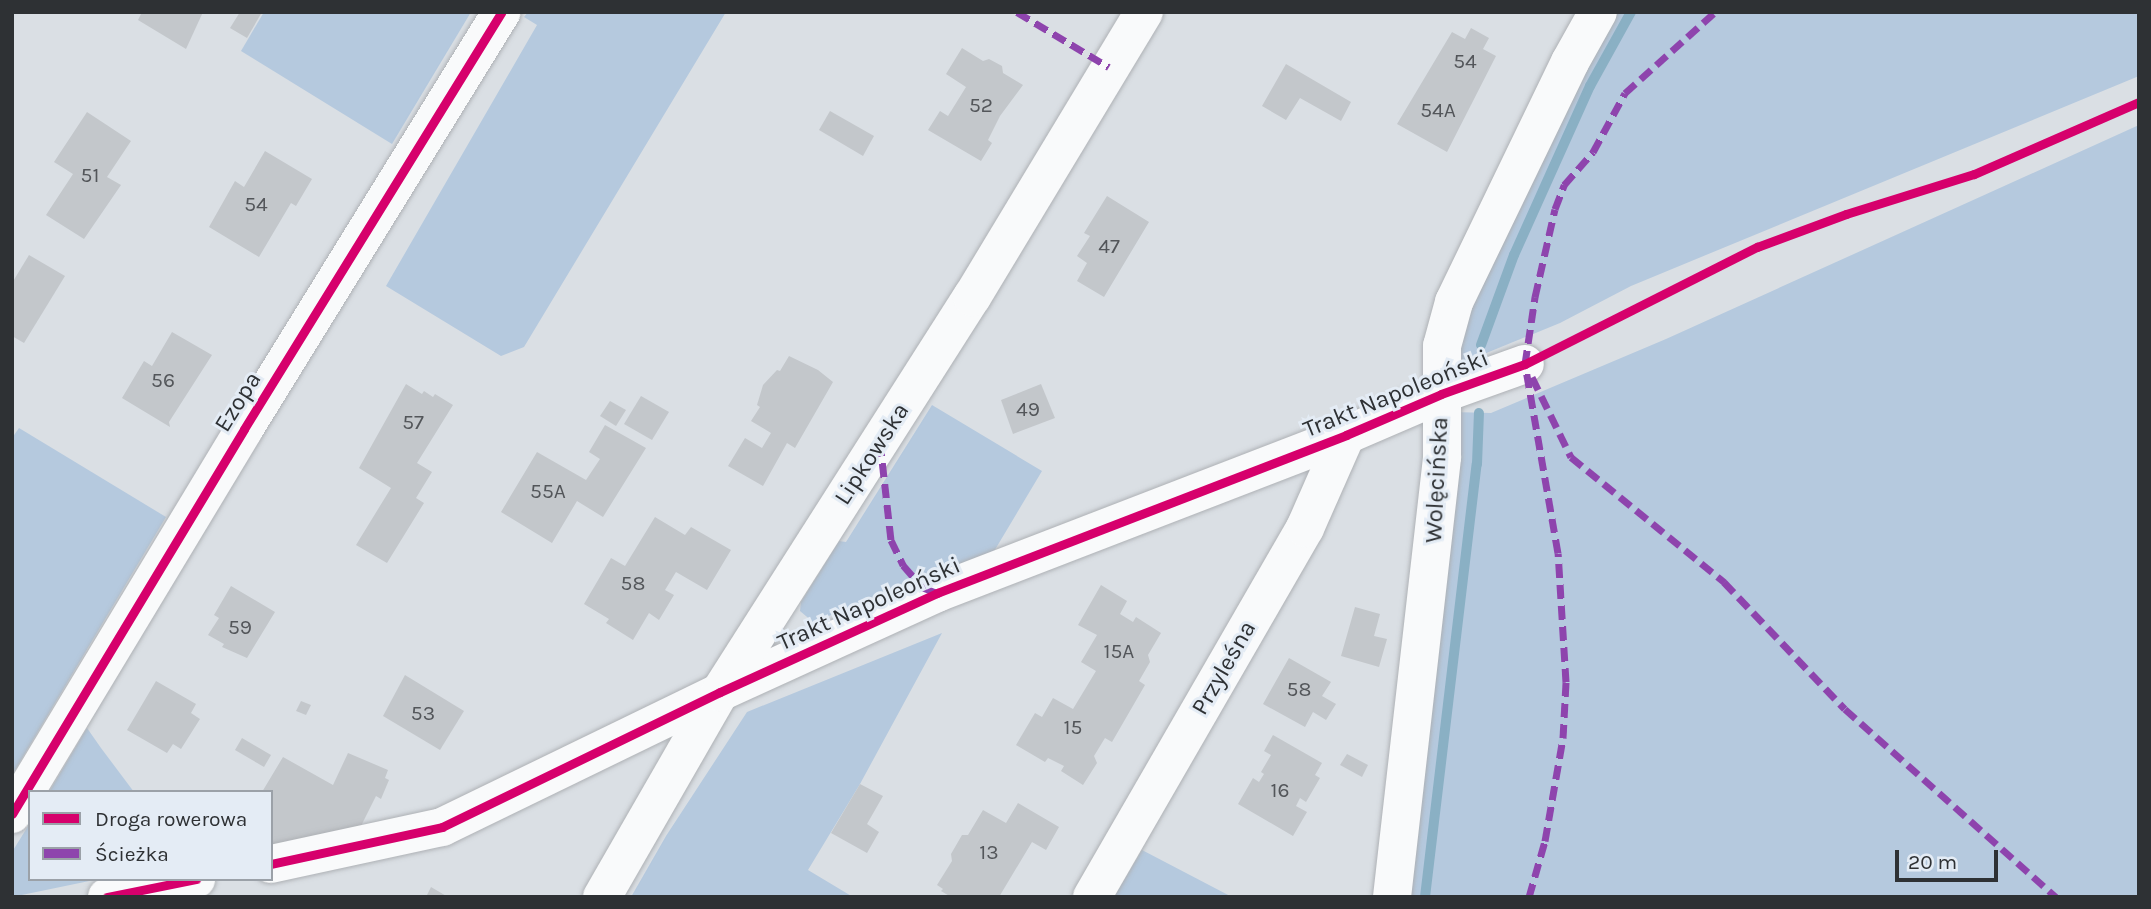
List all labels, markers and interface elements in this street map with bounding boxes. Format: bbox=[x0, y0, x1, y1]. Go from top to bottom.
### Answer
house number: 54 bbox=[1453, 48, 1477, 74]
house number: 52 bbox=[969, 92, 993, 118]
house number: 54A bbox=[1420, 97, 1456, 123]
house number: 51 bbox=[81, 162, 99, 188]
house number: 54 bbox=[244, 191, 268, 217]
house number: 47 bbox=[1098, 233, 1120, 259]
street label: Trakt Napoleoński bbox=[1299, 344, 1493, 444]
house number: 56 bbox=[151, 367, 175, 393]
street label: Ezopa bbox=[209, 367, 267, 437]
house number: 49 bbox=[1016, 396, 1040, 422]
street label: Lipkowska bbox=[828, 398, 916, 510]
house number: 57 bbox=[402, 409, 424, 435]
street label: Wolęcińska bbox=[1419, 416, 1455, 544]
house number: 55A bbox=[530, 478, 566, 504]
street label: Trakt Napoleoński bbox=[773, 551, 965, 657]
house number: 58 bbox=[621, 570, 645, 596]
house number: 59 bbox=[228, 614, 252, 640]
street label: Przyleśna bbox=[1186, 616, 1262, 720]
house number: 15A bbox=[1104, 638, 1134, 664]
house number: 58 bbox=[1287, 676, 1311, 702]
house number: 53 bbox=[411, 700, 435, 726]
house number: 15 bbox=[1064, 714, 1082, 740]
house number: 16 bbox=[1271, 777, 1289, 803]
legend bbox=[28, 790, 273, 881]
text: Droga rowerowa bbox=[95, 807, 247, 831]
scale bar bbox=[1899, 836, 2002, 880]
house number: 13 bbox=[979, 839, 999, 865]
text: Ścieżka bbox=[95, 842, 169, 866]
text: 20 m bbox=[1908, 850, 1957, 874]

